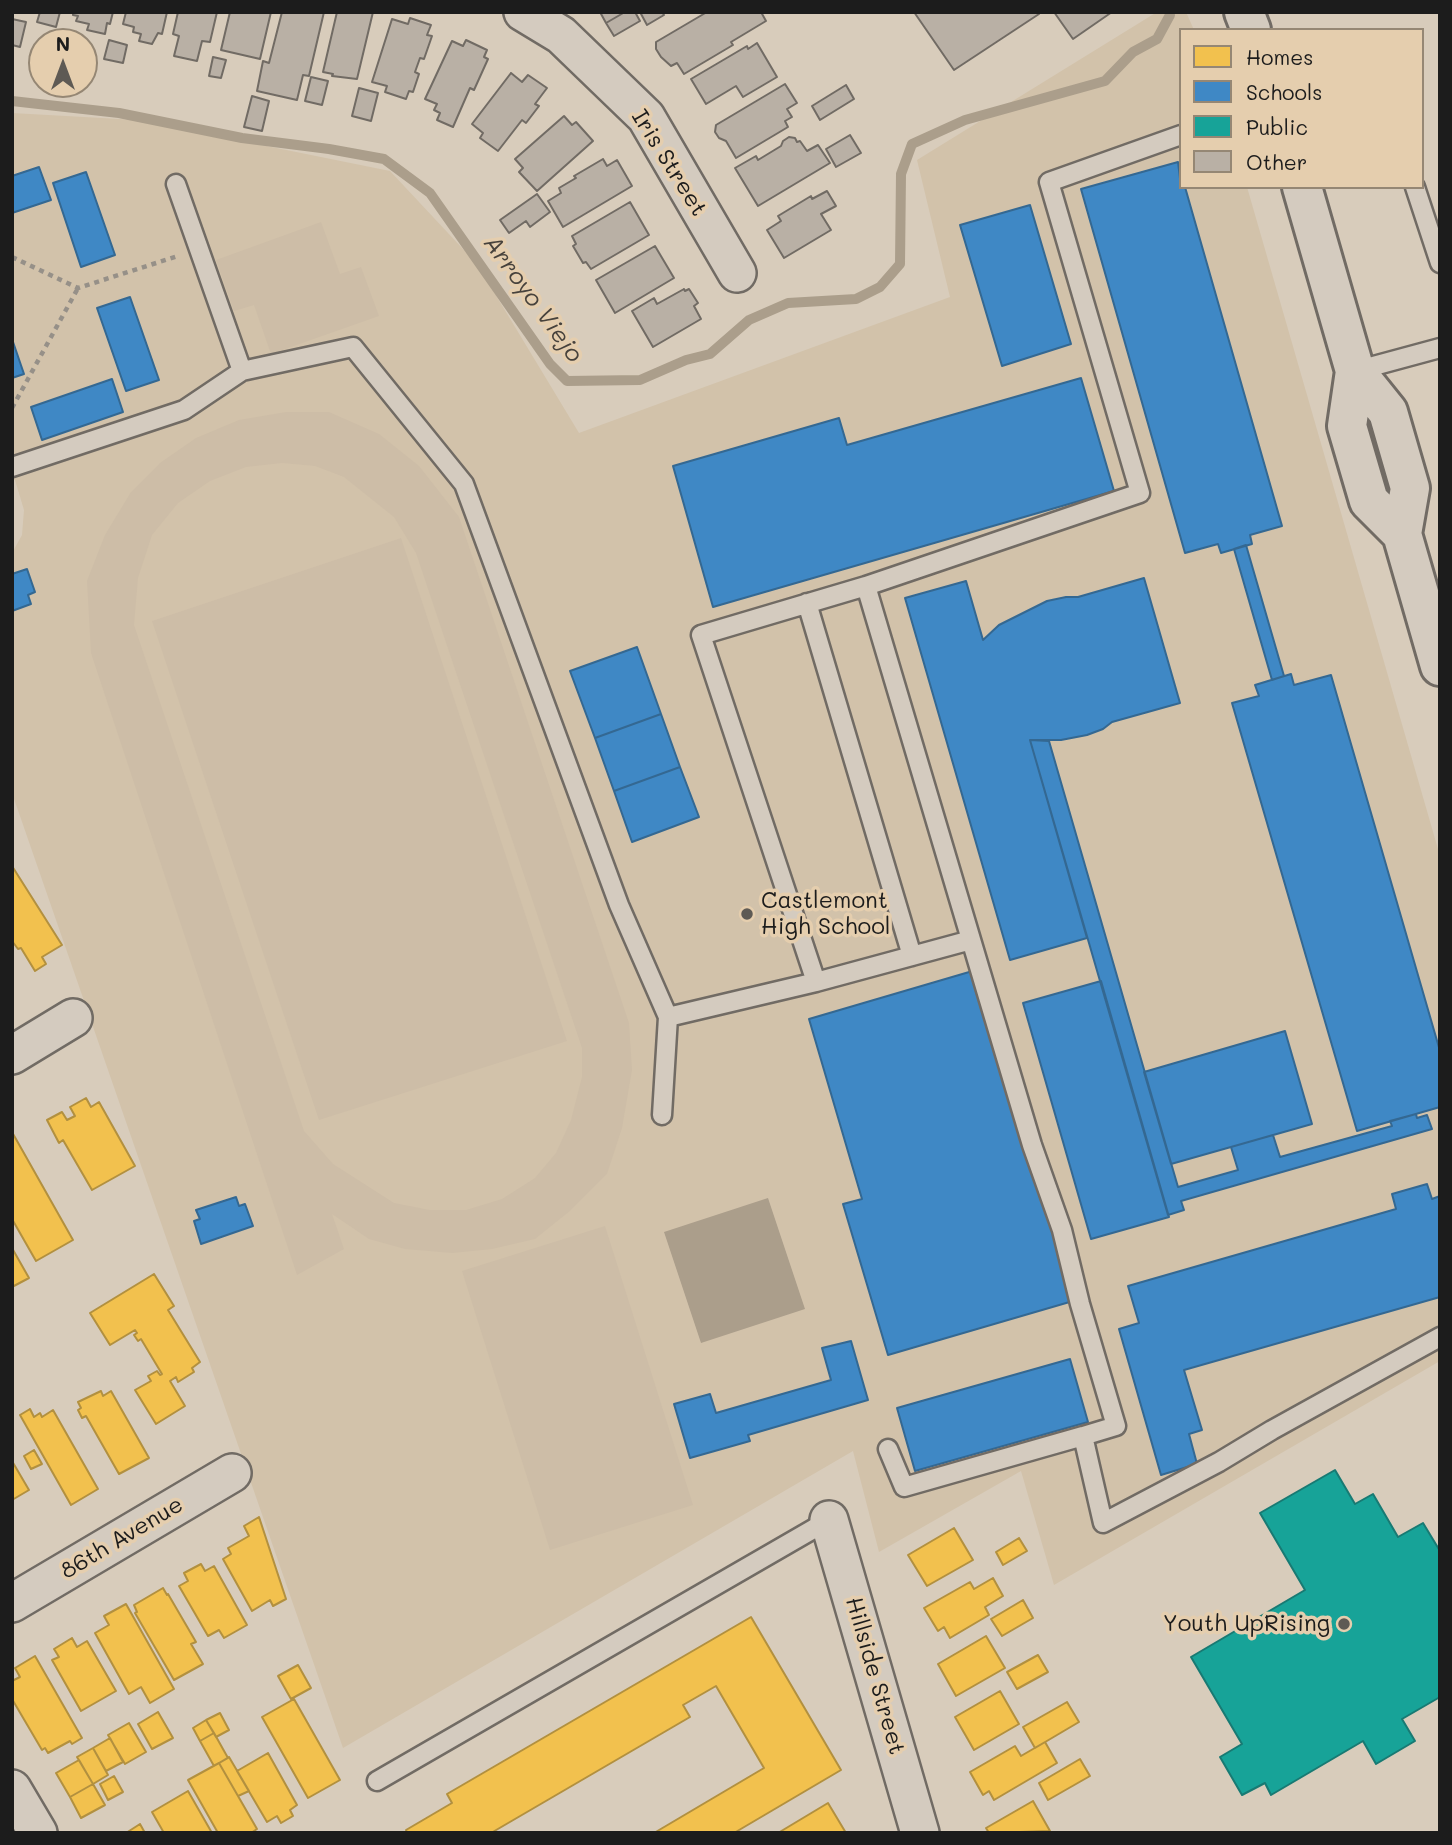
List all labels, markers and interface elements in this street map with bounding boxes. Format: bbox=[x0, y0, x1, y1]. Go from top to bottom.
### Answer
north arrow bbox=[28, 28, 98, 98]
legend bbox=[1179, 28, 1424, 189]
text: N bbox=[56, 31, 70, 56]
text: Homes bbox=[1246, 43, 1313, 70]
text: Schools bbox=[1246, 78, 1322, 105]
street label: Iris Street bbox=[625, 105, 713, 221]
text: Public bbox=[1246, 113, 1308, 140]
text: Other bbox=[1246, 148, 1307, 175]
water label: Arroyo Viejo bbox=[477, 230, 589, 368]
place label: Castlemont High School bbox=[761, 887, 891, 941]
marker: Castlemont High School bbox=[739, 906, 755, 922]
street label: 86th Avenue bbox=[56, 1491, 188, 1585]
street label: Hillside Street bbox=[839, 1594, 911, 1758]
place label: Youth UpRising bbox=[1163, 1610, 1330, 1638]
marker: Youth UpRising bbox=[1336, 1616, 1352, 1632]

